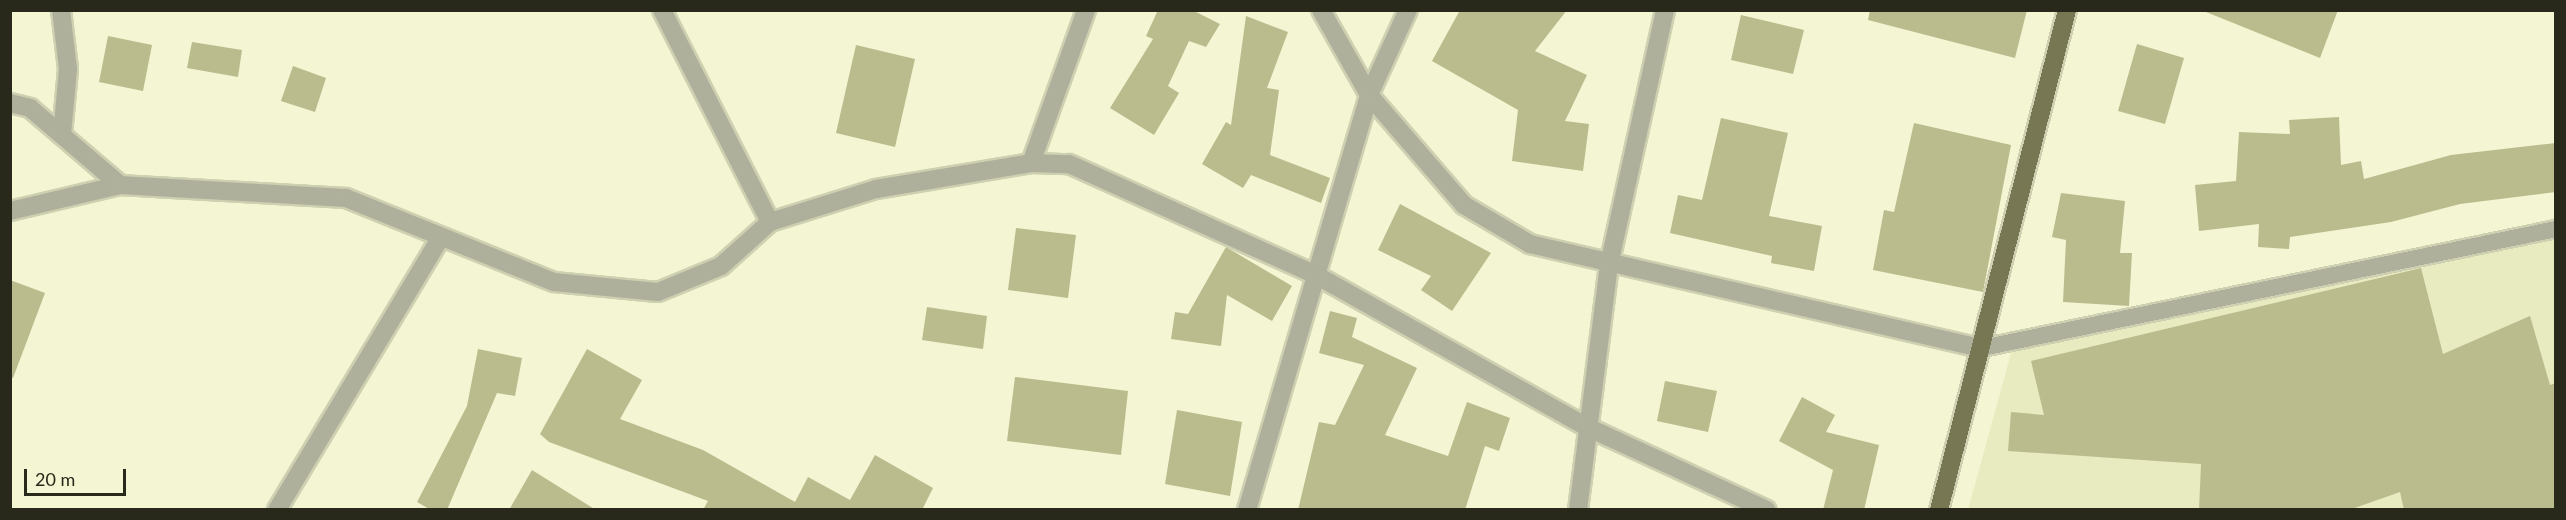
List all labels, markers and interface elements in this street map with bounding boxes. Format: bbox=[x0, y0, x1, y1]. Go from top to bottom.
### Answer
scale bar bbox=[27, 457, 129, 495]
text: 20 m bbox=[35, 468, 75, 490]

